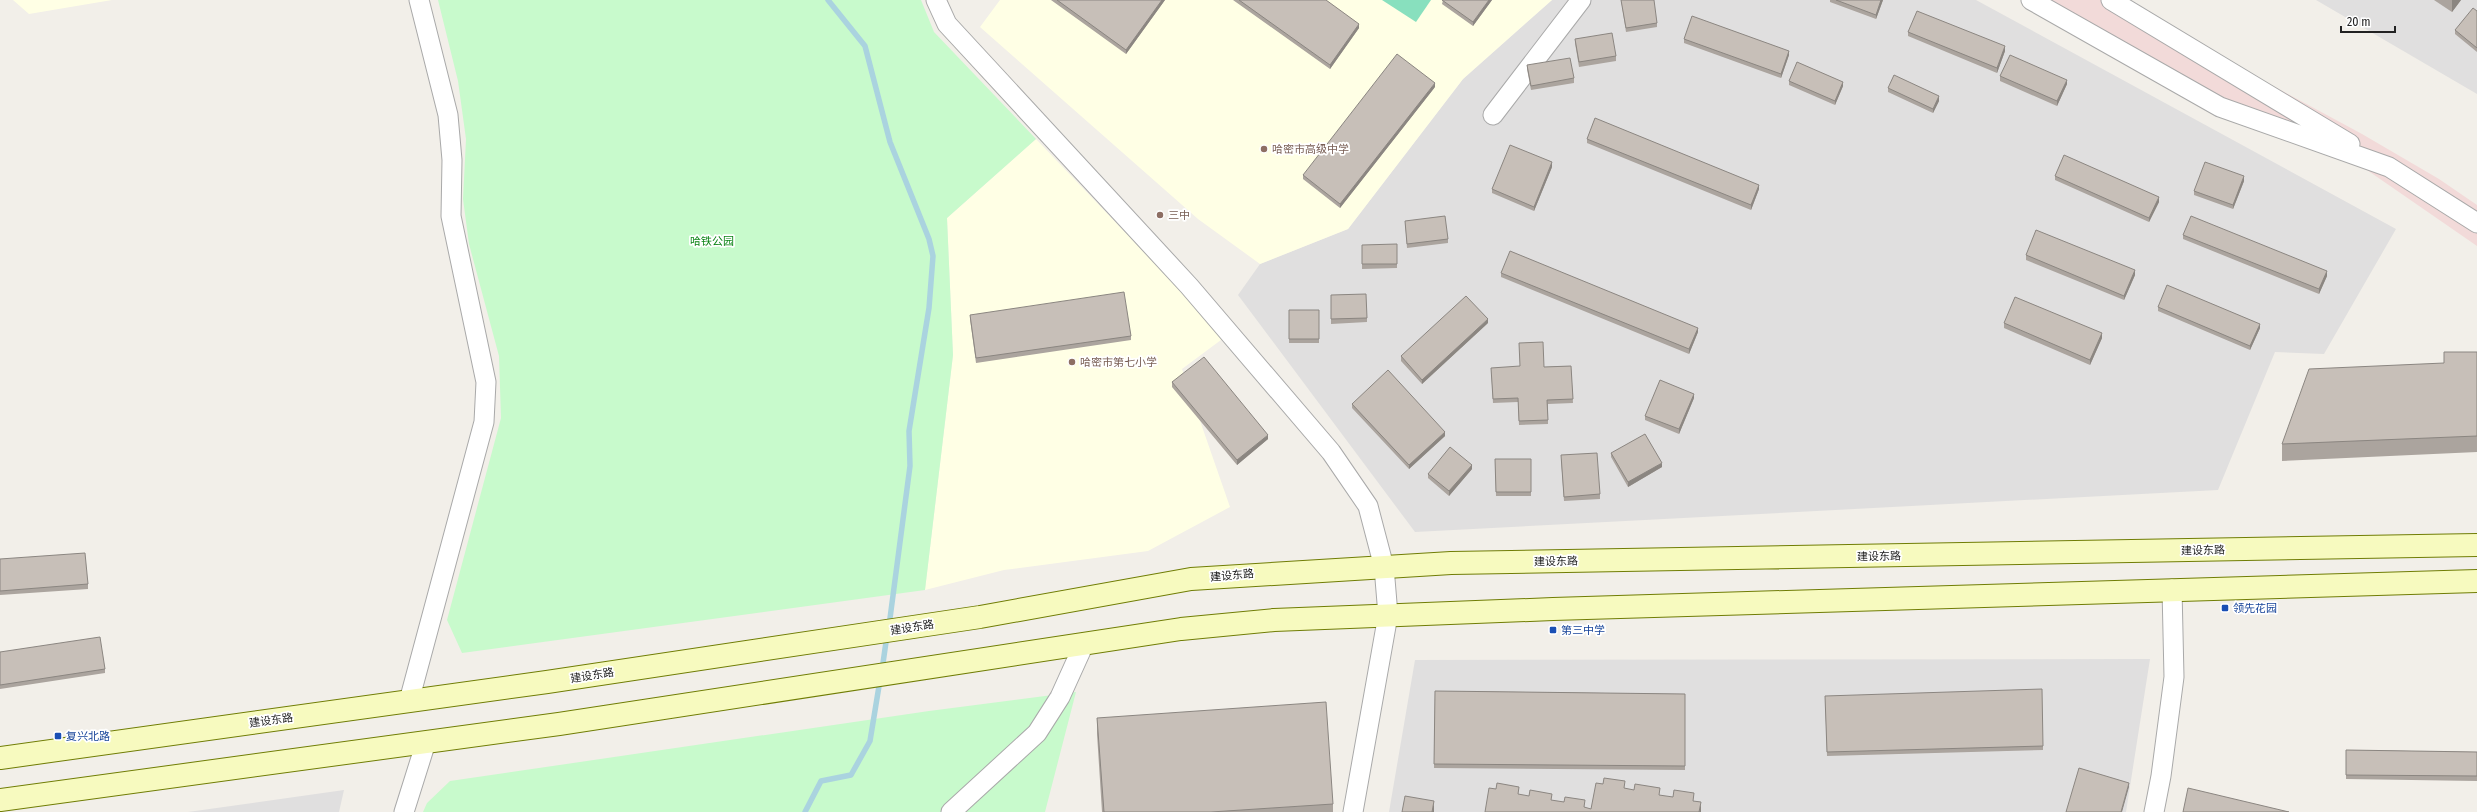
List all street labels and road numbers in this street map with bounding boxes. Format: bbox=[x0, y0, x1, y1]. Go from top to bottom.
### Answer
street label: 建设东路 bbox=[2181, 544, 2225, 557]
street label: 建设东路 bbox=[1857, 550, 1901, 563]
street label: 建设东路 bbox=[1534, 555, 1578, 568]
street label: 建设东路 bbox=[1210, 567, 1255, 584]
street label: 建设东路 bbox=[889, 618, 935, 637]
street label: 建设东路 bbox=[569, 666, 615, 685]
street label: 建设东路 bbox=[248, 711, 294, 730]

